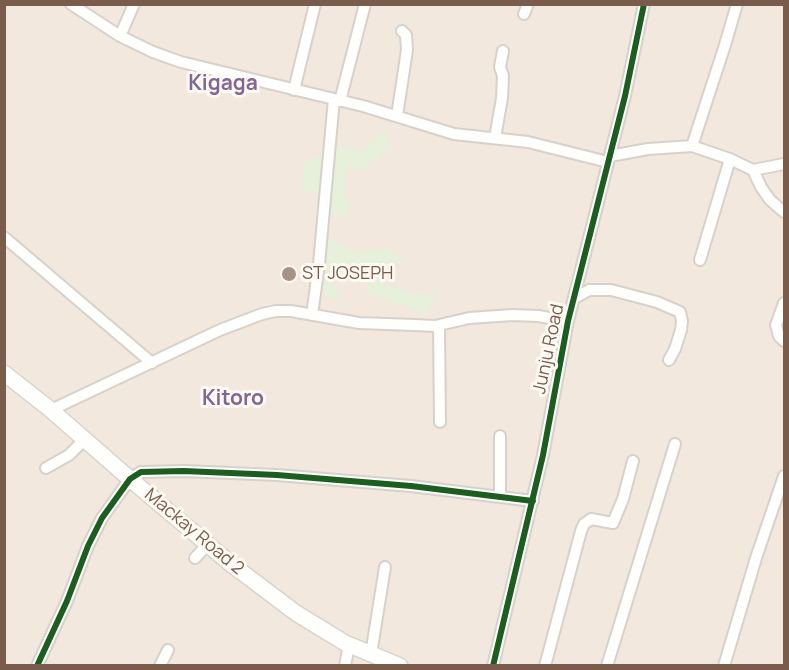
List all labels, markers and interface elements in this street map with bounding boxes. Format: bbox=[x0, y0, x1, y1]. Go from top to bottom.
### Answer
district label: Kigaga bbox=[188, 71, 258, 97]
place label: ST JOSEPH bbox=[302, 263, 393, 285]
marker: ST JOSEPH bbox=[280, 265, 298, 283]
street label: Junju Road bbox=[529, 302, 569, 396]
district label: Kitoro bbox=[202, 386, 264, 412]
street label: Mackay Road 2 bbox=[140, 484, 248, 580]

